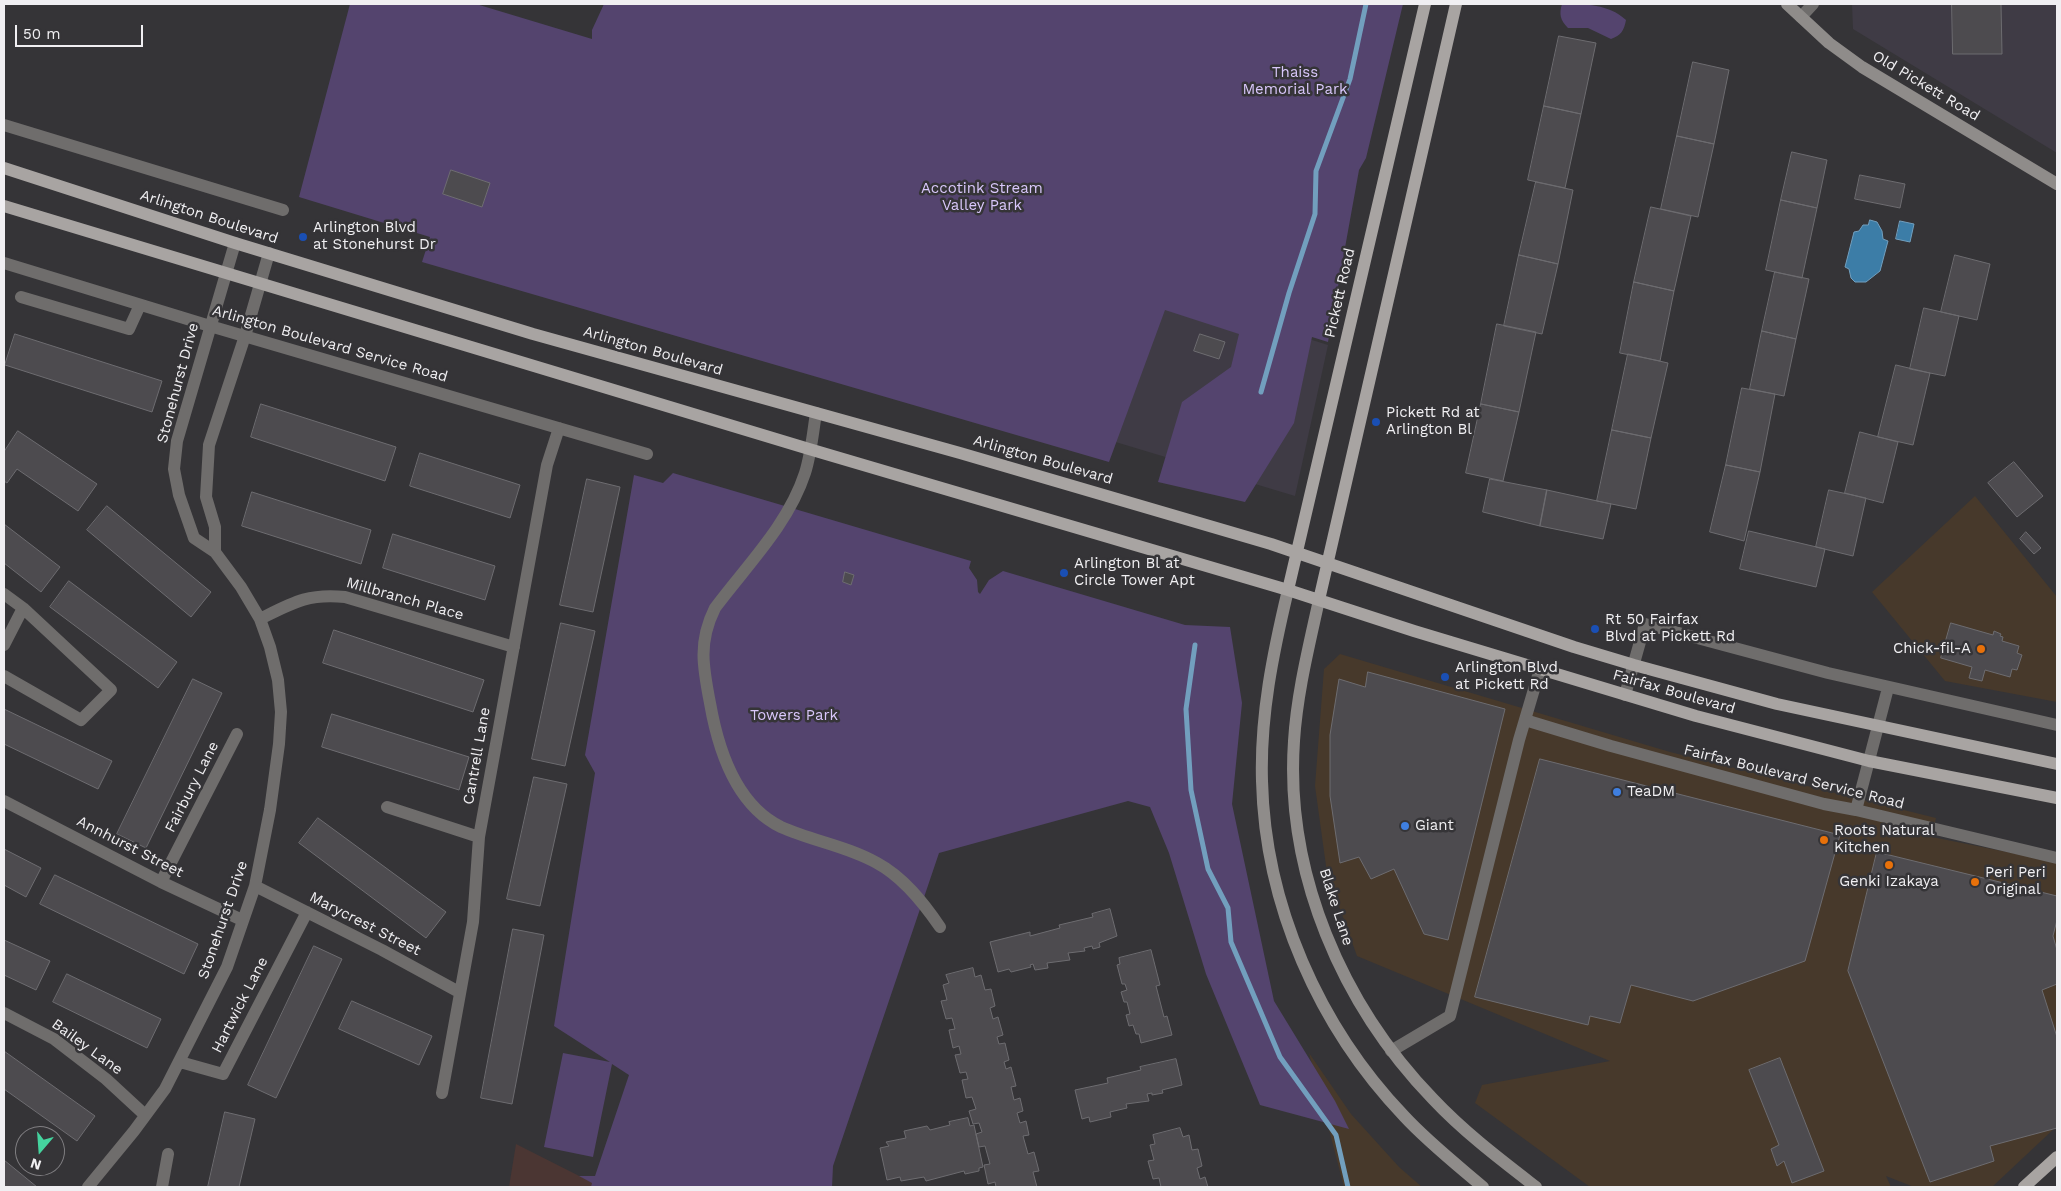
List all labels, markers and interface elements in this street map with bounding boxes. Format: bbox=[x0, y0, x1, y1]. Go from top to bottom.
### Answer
scale bar bbox=[18, 15, 145, 47]
text: 50 m bbox=[23, 25, 60, 43]
street label: Old Pickett Road bbox=[1869, 47, 1983, 125]
park label: Thaiss Memorial Park bbox=[1242, 64, 1348, 99]
park label: Accotink Stream Valley Park bbox=[921, 180, 1043, 215]
street label: Arlington Boulevard bbox=[138, 186, 280, 248]
place label: Arlington Blvd at Stonehurst Dr bbox=[313, 219, 436, 254]
marker: Arlington Blvd at Stonehurst Dr bbox=[297, 231, 309, 243]
street label: Pickett Road bbox=[1321, 246, 1359, 340]
street label: Arlington Boulevard Service Road bbox=[210, 302, 450, 386]
street label: Stonehurst Drive bbox=[153, 321, 203, 445]
street label: Arlington Boulevard bbox=[581, 323, 725, 379]
place label: Pickett Rd at Arlington Bl bbox=[1386, 404, 1480, 439]
marker: Pickett Rd at Arlington Bl bbox=[1370, 416, 1382, 428]
street label: Arlington Boulevard bbox=[971, 432, 1115, 488]
place label: Arlington Bl at Circle Tower Apt bbox=[1074, 555, 1195, 590]
marker: Arlington Bl at Circle Tower Apt bbox=[1058, 567, 1070, 579]
street label: Millbranch Place bbox=[344, 574, 466, 624]
place label: Rt 50 Fairfax Blvd at Pickett Rd bbox=[1605, 611, 1735, 646]
marker: Rt 50 Fairfax Blvd at Pickett Rd bbox=[1589, 623, 1601, 635]
place label: Chick-fil-A bbox=[1893, 640, 1971, 658]
marker: Chick-fil-A bbox=[1975, 643, 1987, 655]
place label: Arlington Blvd at Pickett Rd bbox=[1455, 659, 1558, 694]
street label: Fairfax Boulevard bbox=[1611, 666, 1737, 718]
marker: Arlington Blvd at Pickett Rd bbox=[1439, 671, 1451, 683]
street label: Cantrell Lane bbox=[460, 706, 494, 806]
park label: Towers Park bbox=[750, 707, 838, 725]
street label: Fairbury Lane bbox=[161, 738, 223, 836]
street label: Fairfax Boulevard Service Road bbox=[1682, 741, 1906, 813]
place label: TeaDM bbox=[1627, 783, 1675, 801]
marker: TeaDM bbox=[1611, 786, 1623, 798]
street label: Annhurst Street bbox=[74, 812, 186, 882]
place label: Giant bbox=[1415, 817, 1454, 835]
marker: Giant bbox=[1399, 820, 1411, 832]
place label: Roots Natural Kitchen bbox=[1834, 822, 1935, 857]
marker: Roots Natural Kitchen bbox=[1818, 834, 1830, 846]
street label: Stonehurst Drive bbox=[194, 859, 252, 981]
marker: Genki Izakaya bbox=[1883, 859, 1895, 871]
place label: Peri Peri Original bbox=[1985, 864, 2046, 899]
street label: Blake Lane bbox=[1315, 866, 1357, 948]
place label: Genki Izakaya bbox=[1839, 873, 1939, 891]
marker: Peri Peri Original bbox=[1969, 876, 1981, 888]
street label: Marycrest Street bbox=[306, 888, 424, 960]
street label: Hartwick Lane bbox=[208, 954, 272, 1056]
street label: Bailey Lane bbox=[48, 1015, 126, 1079]
north arrow bbox=[15, 1126, 65, 1176]
text: N bbox=[28, 1155, 43, 1174]

